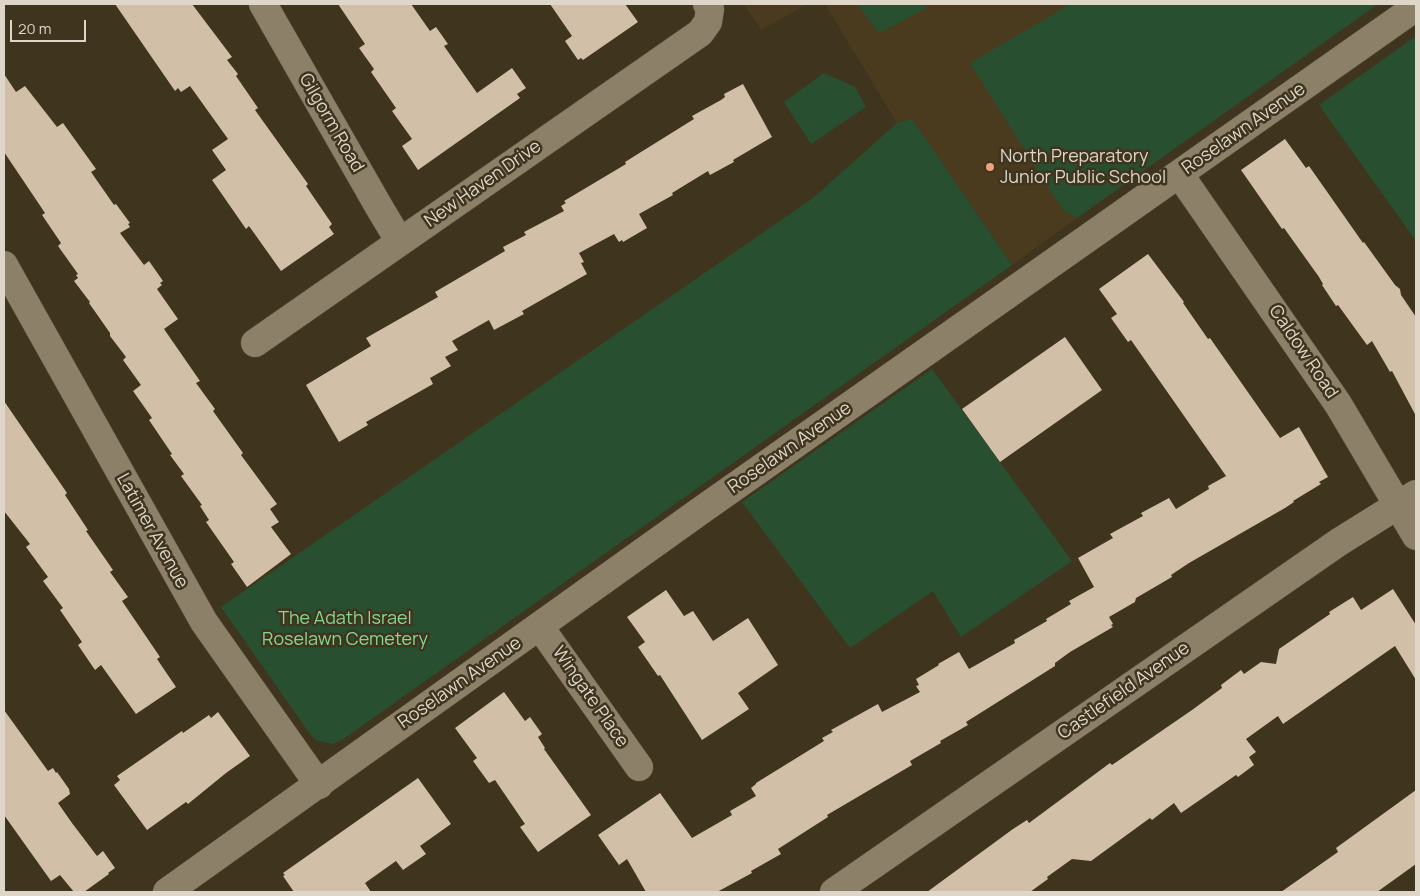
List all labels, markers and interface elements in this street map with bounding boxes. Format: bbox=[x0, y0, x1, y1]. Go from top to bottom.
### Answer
scale bar bbox=[12, 10, 89, 42]
text: 20 m bbox=[18, 18, 51, 39]
street label: Gilgorm Road bbox=[294, 70, 368, 176]
street label: Roselawn Avenue bbox=[1178, 78, 1310, 180]
street label: New Haven Drive bbox=[421, 136, 545, 232]
place label: North Preparatory Junior Public School bbox=[1000, 146, 1166, 188]
marker: North Preparatory Junior Public School bbox=[984, 161, 996, 173]
street label: Caldow Road bbox=[1264, 301, 1342, 403]
street label: Roselawn Avenue bbox=[724, 397, 856, 499]
street label: Latimer Avenue bbox=[112, 470, 192, 592]
park label: The Adath Israel Roselawn Cemetery bbox=[262, 608, 428, 650]
street label: Roselawn Avenue bbox=[394, 632, 526, 734]
street label: Castlefield Avenue bbox=[1054, 637, 1194, 745]
street label: Wingate Place bbox=[547, 642, 633, 752]

